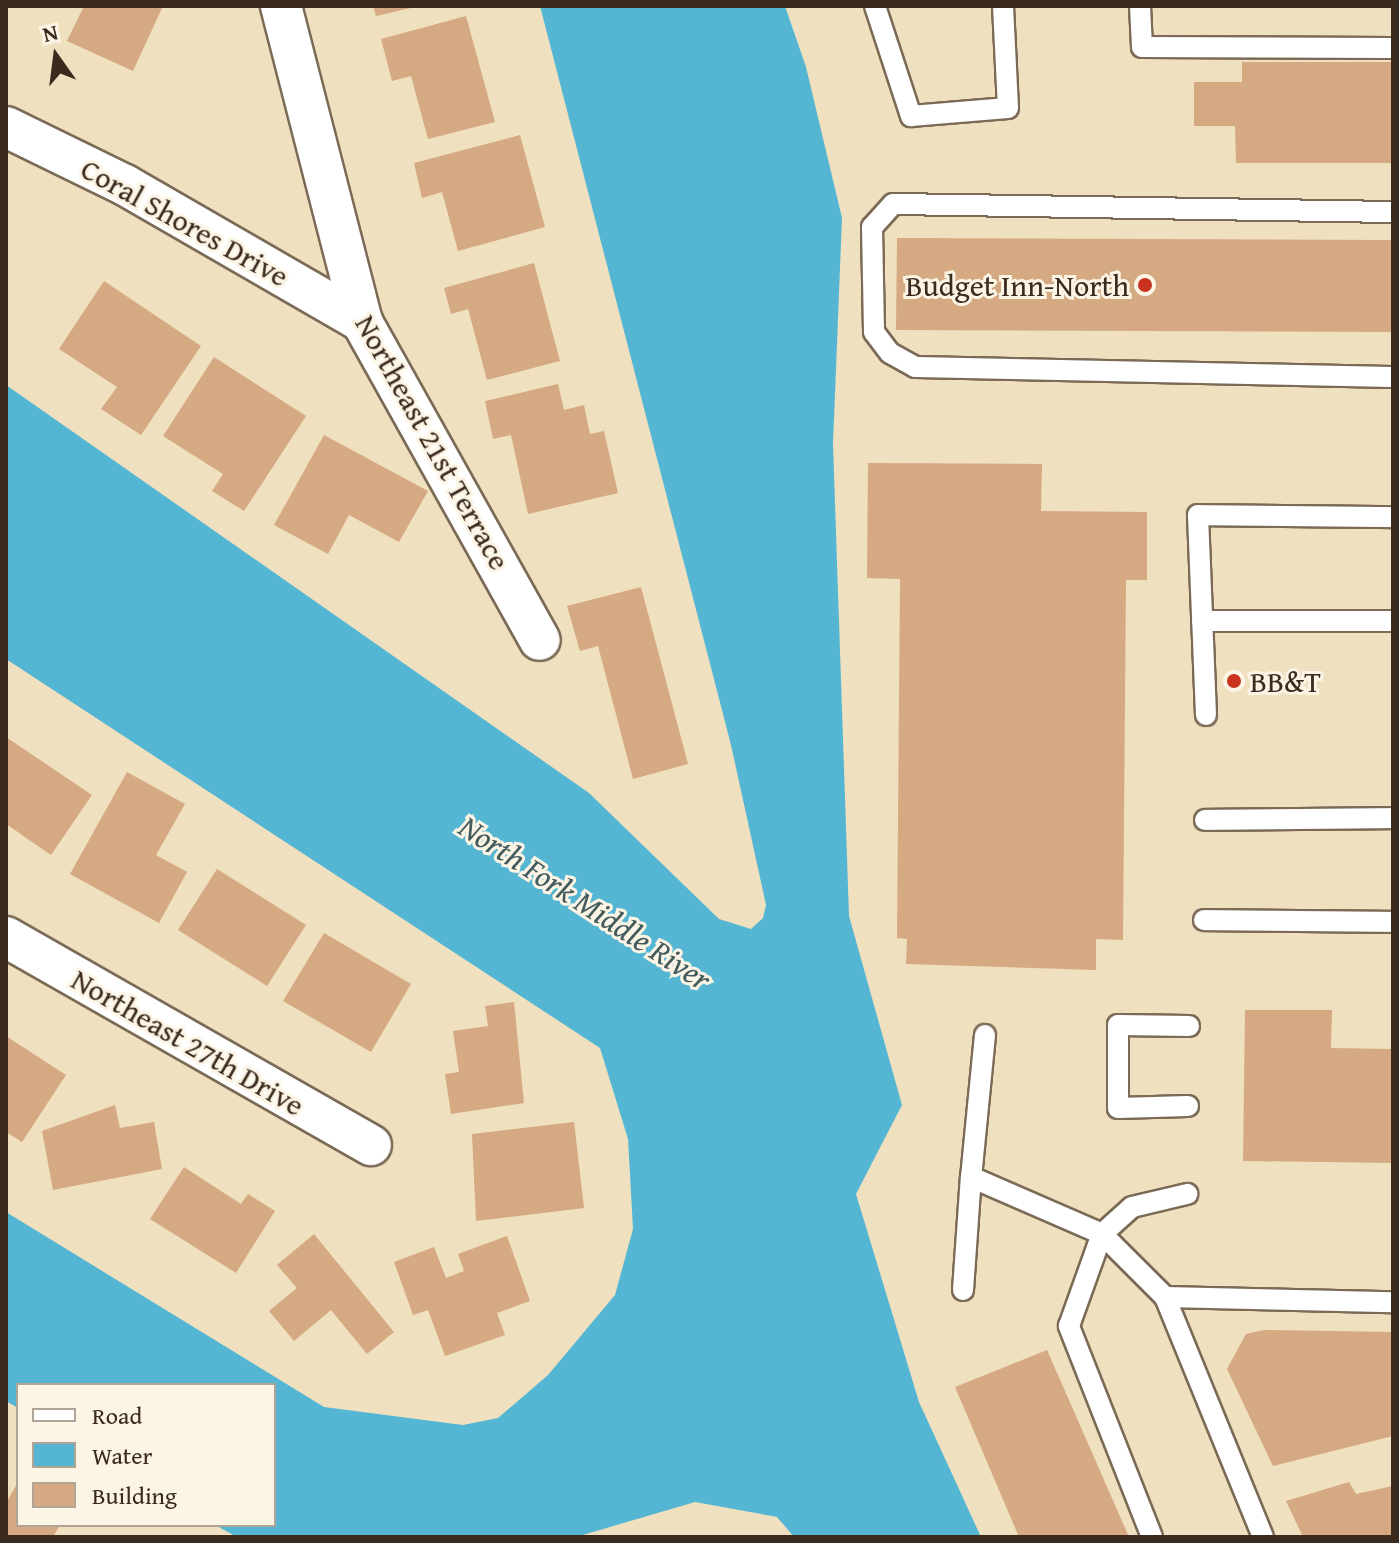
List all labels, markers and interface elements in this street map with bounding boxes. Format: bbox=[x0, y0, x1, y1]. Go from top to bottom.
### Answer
text: N bbox=[39, 15, 61, 50]
north arrow bbox=[16, 16, 96, 96]
street label: Coral Shores Drive bbox=[75, 150, 295, 294]
place label: Budget Inn-North bbox=[906, 267, 1129, 303]
marker: Budget Inn-North bbox=[1136, 276, 1154, 294]
street label: Northeast 21st Terrace bbox=[348, 308, 518, 576]
place label: BB&T bbox=[1250, 663, 1321, 699]
marker: BB&T bbox=[1225, 672, 1243, 690]
water label: North Fork Middle River bbox=[452, 807, 718, 999]
street label: Northeast 27th Drive bbox=[65, 961, 311, 1123]
legend bbox=[16, 1383, 276, 1527]
text: Road bbox=[92, 1398, 142, 1433]
text: Water bbox=[92, 1438, 152, 1473]
text: Building bbox=[92, 1478, 177, 1513]

